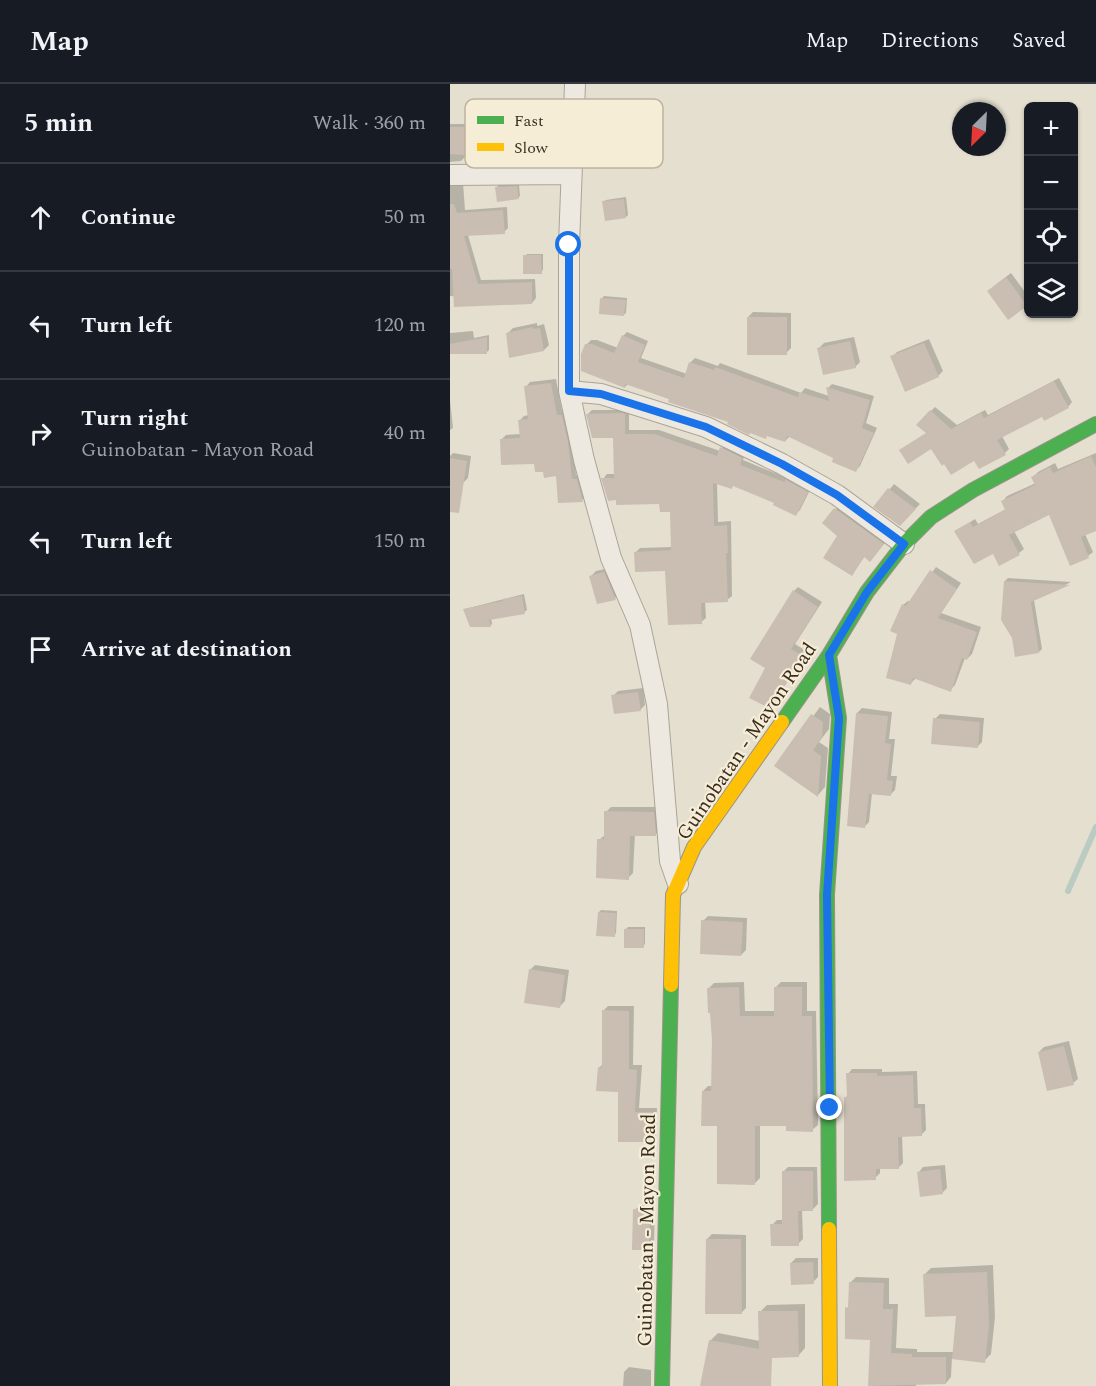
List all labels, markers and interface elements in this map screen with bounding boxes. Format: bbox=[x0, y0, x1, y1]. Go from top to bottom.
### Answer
text: Map bbox=[30, 20, 89, 63]
text: Map bbox=[806, 25, 848, 57]
text: Directions bbox=[881, 25, 979, 57]
text: Saved bbox=[1012, 25, 1066, 57]
legend bbox=[465, 99, 663, 168]
north arrow bbox=[952, 102, 1006, 156]
map controls bbox=[1024, 102, 1078, 318]
button: + bbox=[1024, 102, 1078, 156]
text: 5 min bbox=[24, 103, 93, 143]
text: Walk · 360 m bbox=[313, 108, 426, 138]
text: Fast bbox=[514, 109, 544, 133]
text: Slow bbox=[514, 136, 549, 160]
button: − bbox=[1024, 156, 1078, 210]
icon: ahead bbox=[24, 201, 57, 234]
text: Continue bbox=[81, 201, 176, 234]
text: 50 m bbox=[384, 202, 426, 232]
button: locate bbox=[1024, 210, 1078, 264]
route start bbox=[555, 231, 581, 257]
button: layers bbox=[1024, 264, 1078, 318]
icon: left bbox=[24, 309, 57, 342]
text: Turn left bbox=[81, 309, 173, 342]
text: 120 m bbox=[374, 310, 426, 340]
text: Turn right bbox=[81, 402, 188, 435]
icon: right bbox=[24, 417, 57, 450]
text: 40 m bbox=[384, 418, 426, 448]
text: Guinobatan - Mayon Road bbox=[81, 435, 314, 465]
icon: left bbox=[24, 525, 57, 558]
text: Turn left bbox=[81, 525, 173, 558]
text: 150 m bbox=[374, 526, 426, 556]
icon: arrive bbox=[24, 633, 57, 666]
text: Arrive at destination bbox=[81, 633, 292, 666]
street label: Guinobatan - Mayon Road bbox=[669, 636, 824, 847]
route end bbox=[816, 1094, 842, 1120]
street label: Guinobatan - Mayon Road bbox=[630, 1113, 664, 1347]

